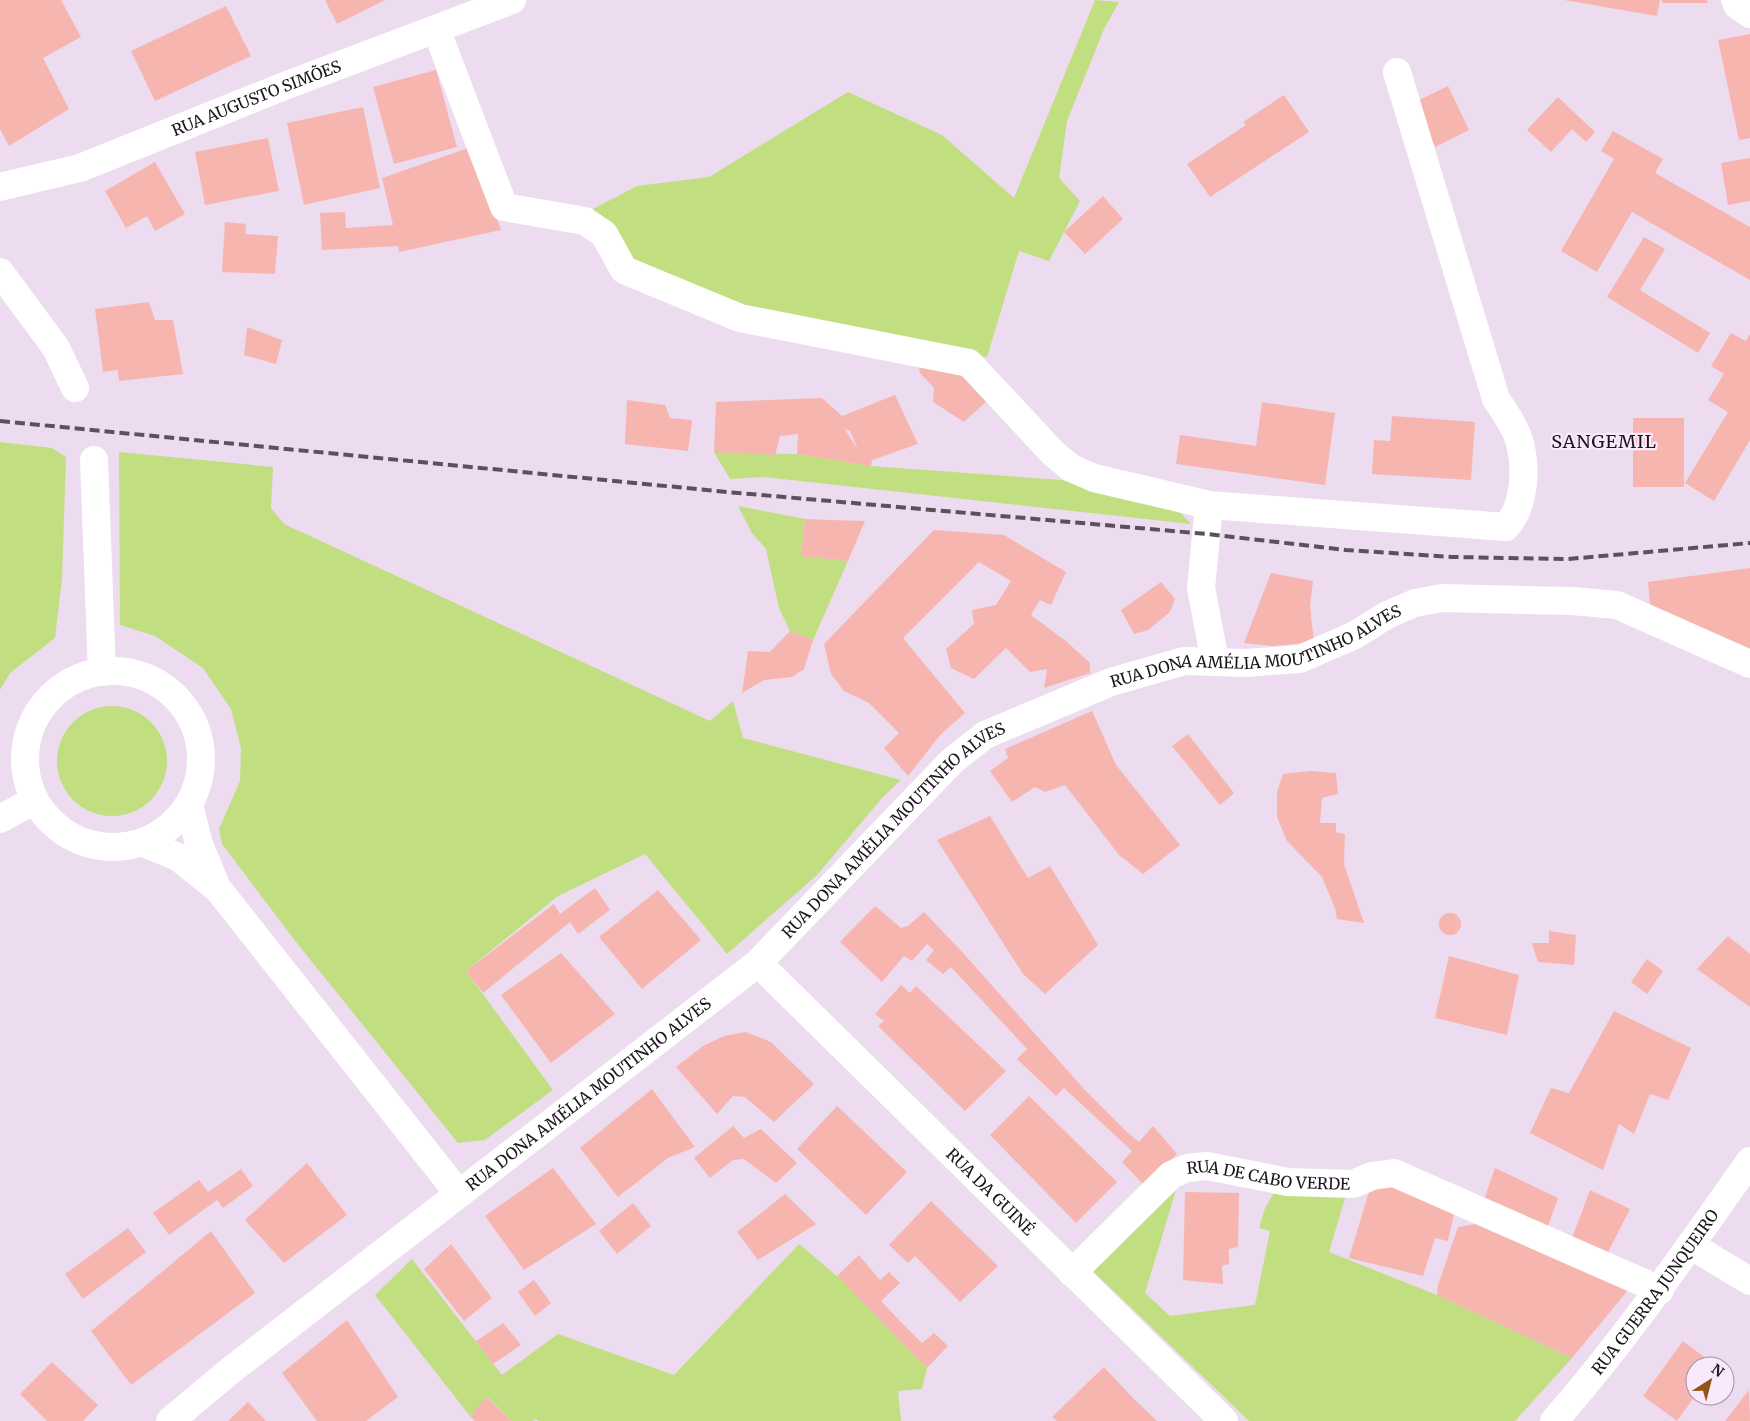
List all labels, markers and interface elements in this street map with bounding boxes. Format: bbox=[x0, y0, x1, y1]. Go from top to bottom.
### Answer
street label: RUA AUGUSTO SIMÕES bbox=[169, 56, 344, 140]
district label: SANGEMIL bbox=[1551, 430, 1657, 453]
street label: RUA DONA AMÉLIA MOUTINHO ALVES bbox=[1108, 600, 1404, 692]
street label: RUA DONA AMÉLIA MOUTINHO ALVES bbox=[777, 718, 1008, 942]
street label: RUA DONA AMÉLIA MOUTINHO ALVES bbox=[462, 993, 715, 1195]
street label: RUA DA GUINÉ bbox=[942, 1144, 1039, 1240]
street label: RUA DE CABO VERDE bbox=[1186, 1156, 1351, 1194]
street label: RUA GUERRA JUNQUEIRO bbox=[1587, 1205, 1721, 1379]
north arrow bbox=[1685, 1356, 1735, 1406]

